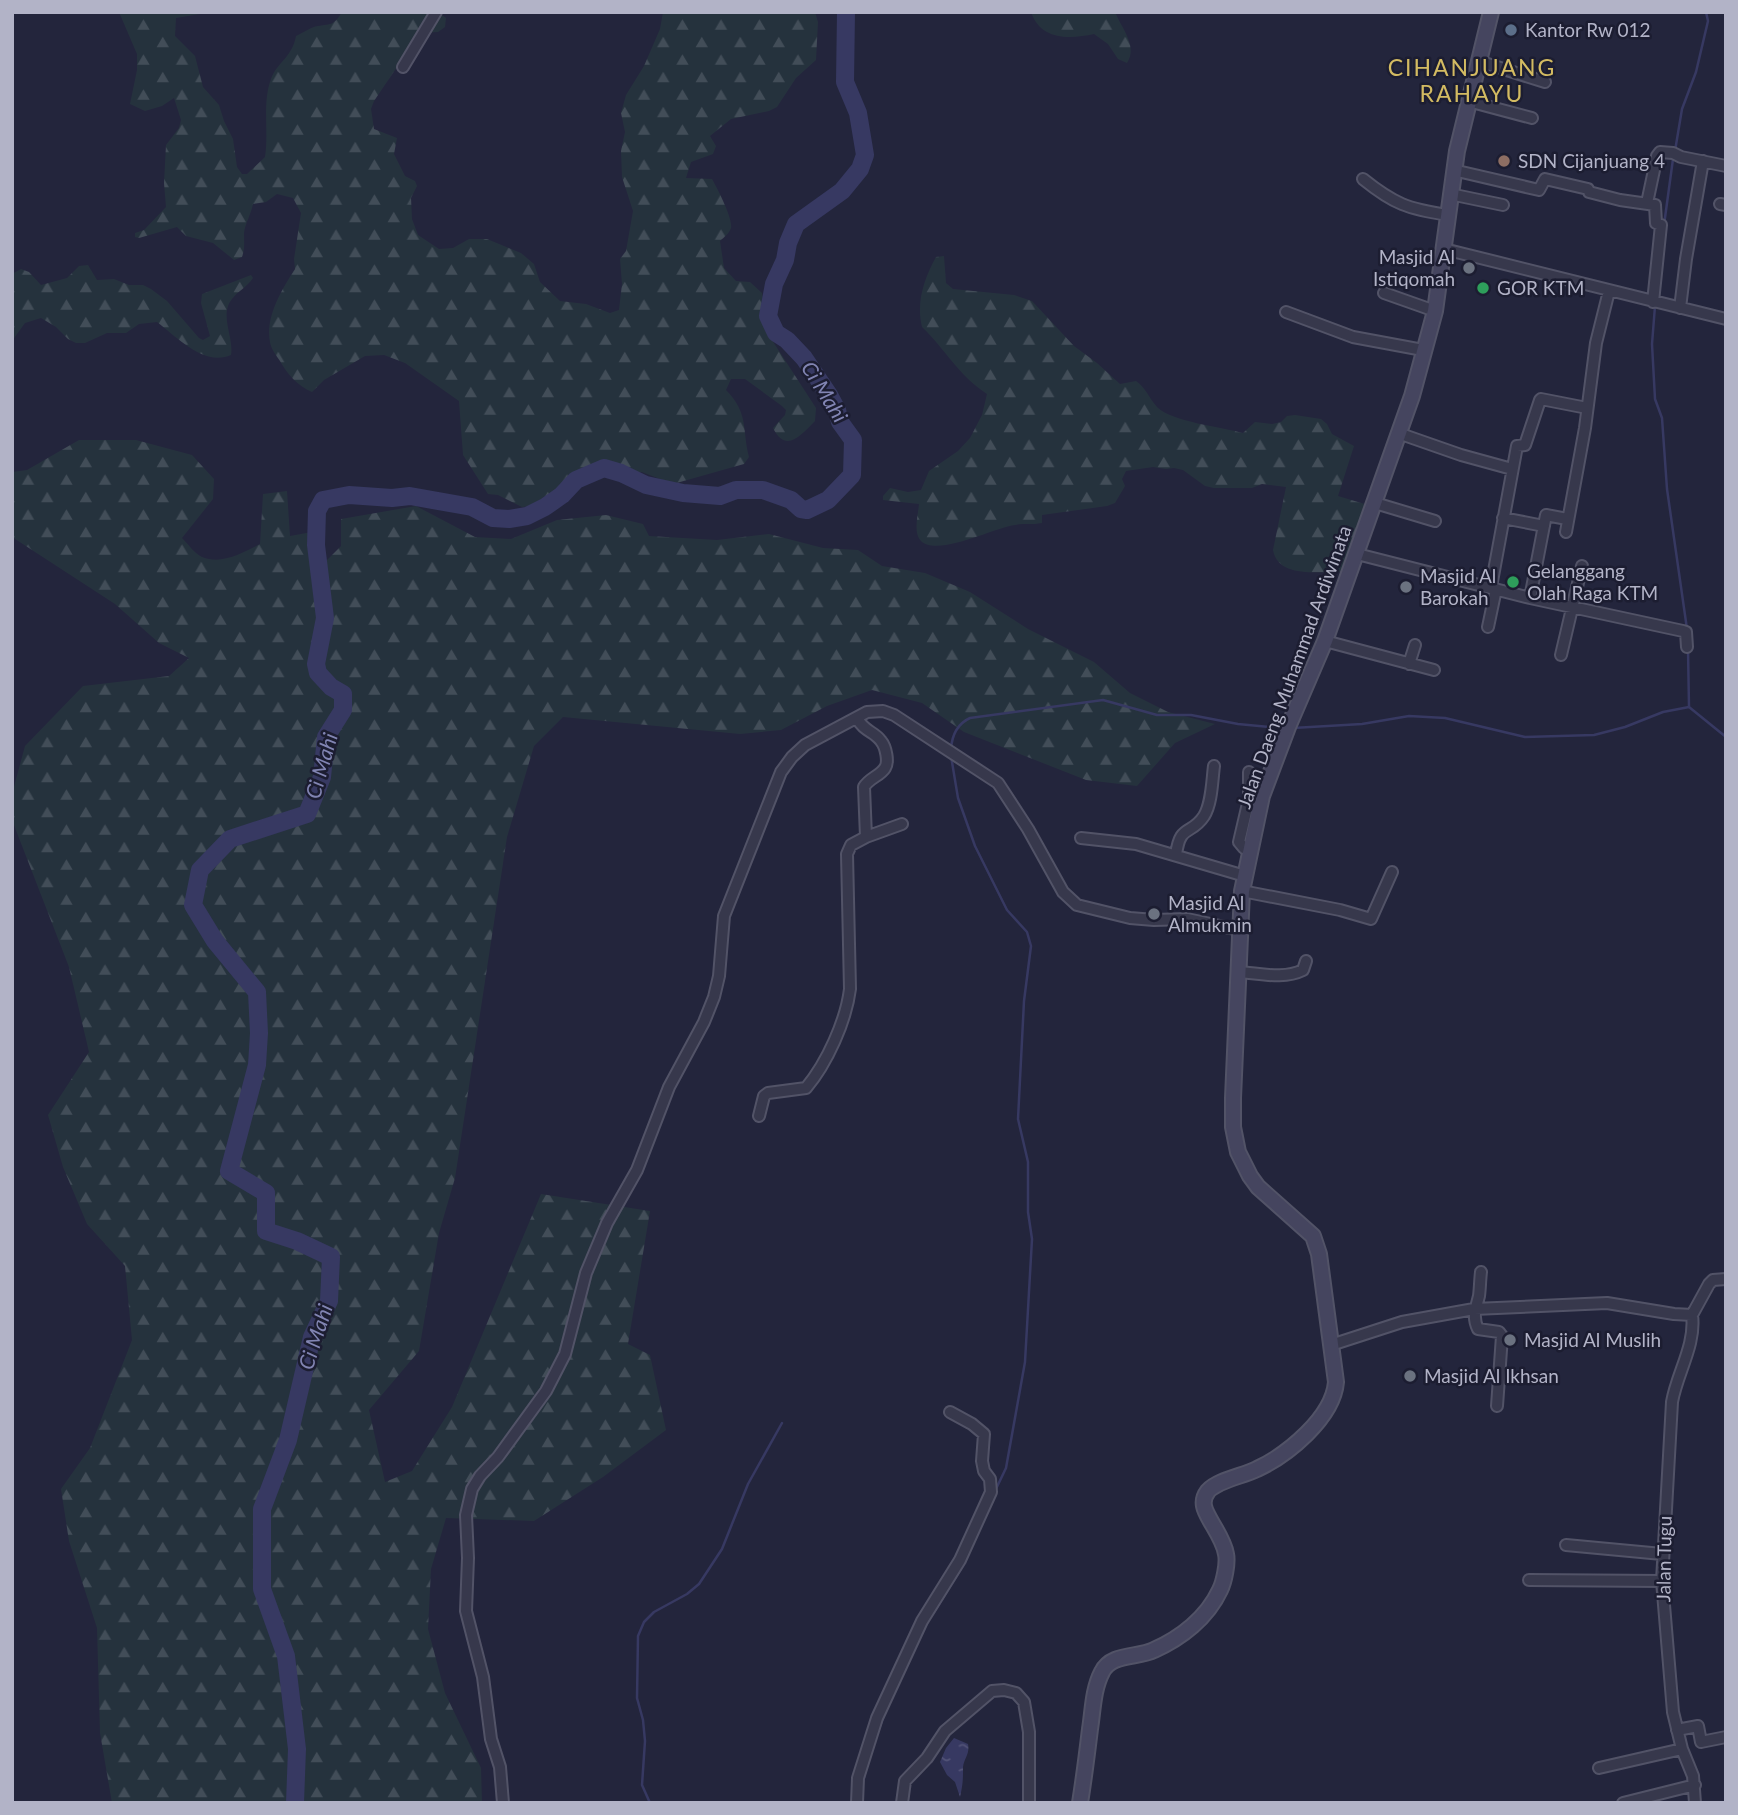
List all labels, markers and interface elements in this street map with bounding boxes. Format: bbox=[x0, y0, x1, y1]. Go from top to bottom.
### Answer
place label: Kantor Rw 012 bbox=[1525, 18, 1651, 41]
marker: Kantor Rw 012 bbox=[1503, 22, 1519, 38]
district label: CIHANJUANG RAHAYU bbox=[1388, 53, 1556, 107]
place label: SDN Cijanjuang 4 bbox=[1518, 149, 1665, 172]
marker: SDN Cijanjuang 4 bbox=[1496, 153, 1512, 169]
place label: Masjid Al Istiqomah bbox=[1373, 245, 1455, 290]
marker: Masjid Al Istiqomah bbox=[1461, 260, 1477, 276]
place label: GOR KTM bbox=[1497, 276, 1584, 299]
marker: GOR KTM bbox=[1475, 280, 1491, 296]
water label: Ci Mahi bbox=[797, 356, 854, 427]
street label: Jalan Daeng Muhammad Ardiwinata bbox=[1232, 522, 1356, 811]
place label: Gelanggang Olah Raga KTM bbox=[1527, 559, 1658, 604]
place label: Masjid Al Barokah bbox=[1420, 564, 1496, 609]
marker: Gelanggang Olah Raga KTM bbox=[1505, 574, 1521, 590]
marker: Masjid Al Barokah bbox=[1398, 579, 1414, 595]
water label: Ci Mahi bbox=[299, 730, 342, 801]
place label: Masjid Al Almukmin bbox=[1168, 891, 1252, 936]
marker: Masjid Al Almukmin bbox=[1146, 906, 1162, 922]
water label: Ci Mahi bbox=[292, 1301, 337, 1372]
place label: Masjid Al Muslih bbox=[1524, 1328, 1661, 1351]
marker: Masjid Al Muslih bbox=[1502, 1332, 1518, 1348]
place label: Masjid Al Ikhsan bbox=[1424, 1364, 1559, 1387]
marker: Masjid Al Ikhsan bbox=[1402, 1368, 1418, 1384]
street label: Jalan Tugu bbox=[1651, 1516, 1676, 1602]

